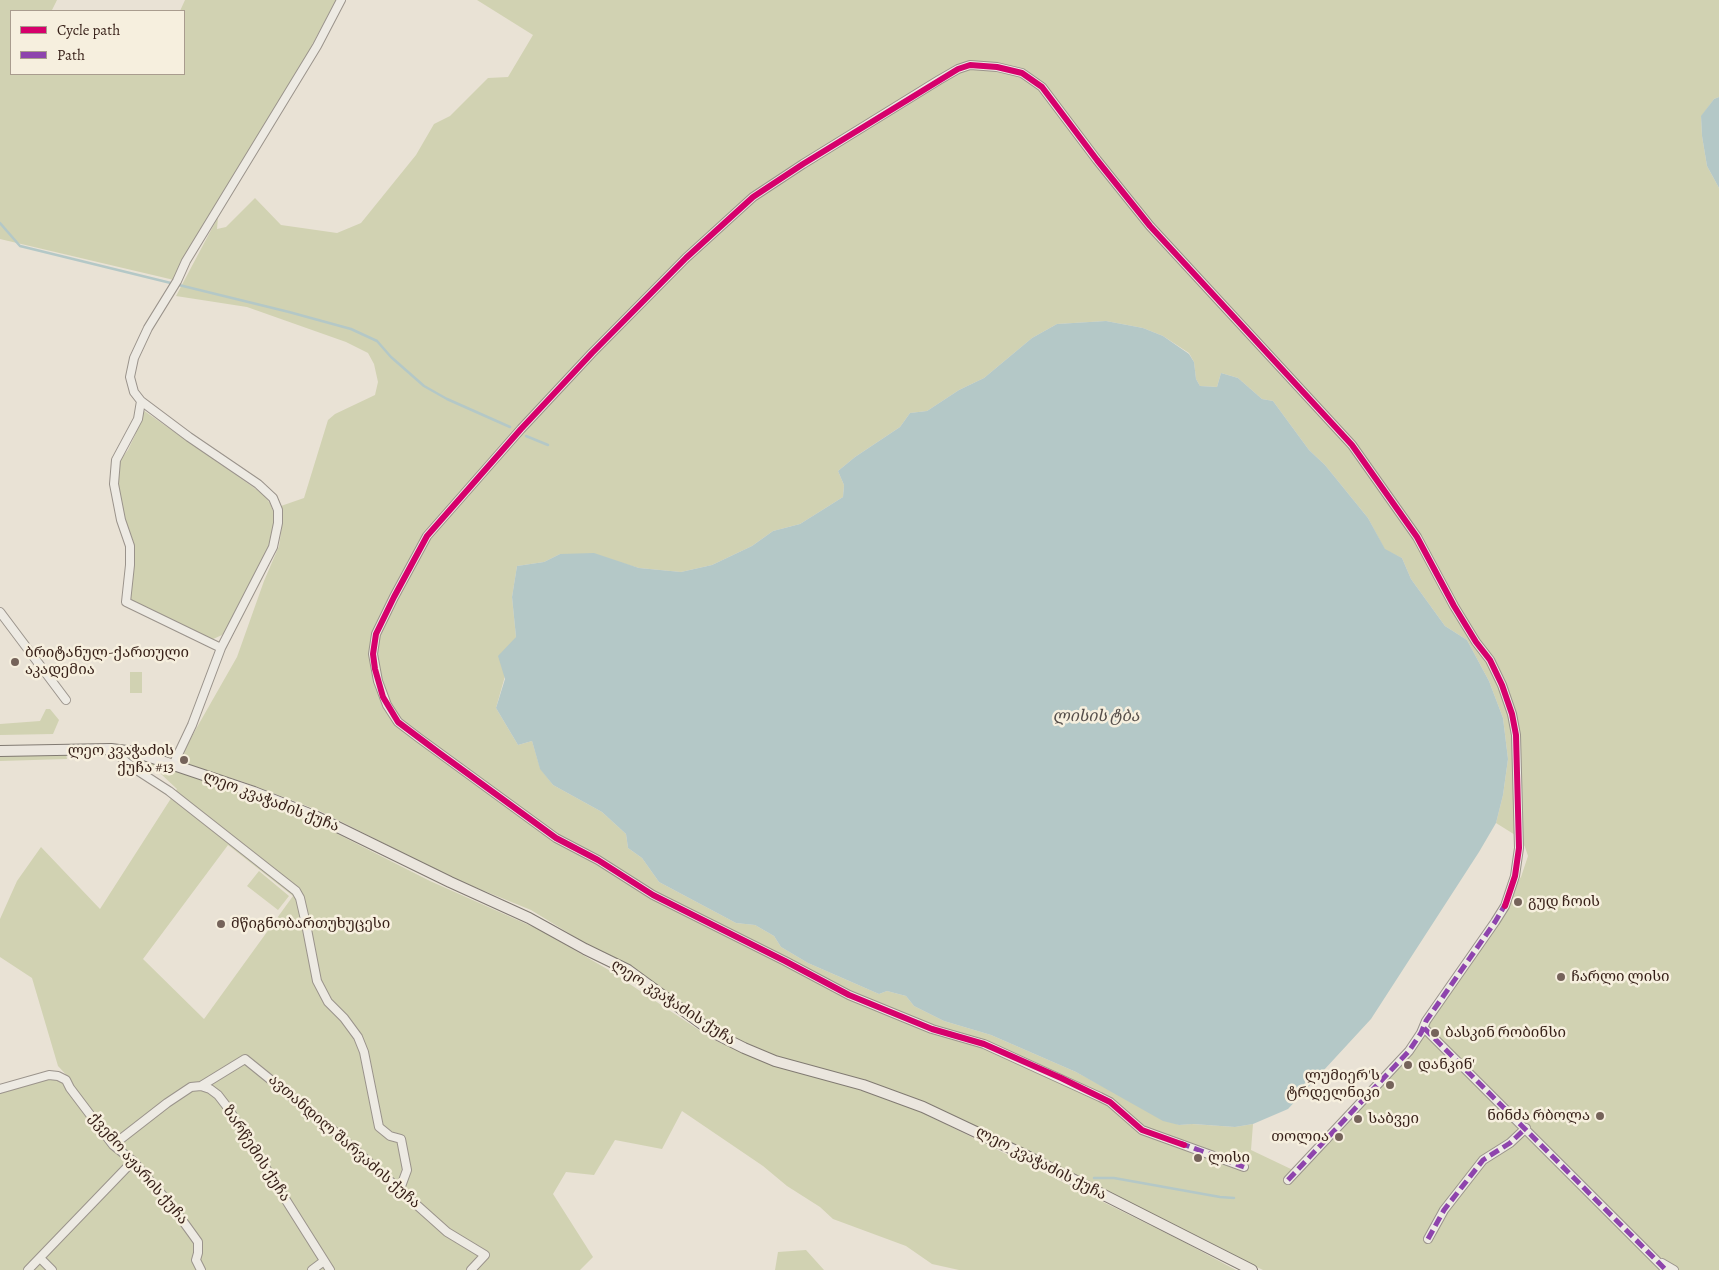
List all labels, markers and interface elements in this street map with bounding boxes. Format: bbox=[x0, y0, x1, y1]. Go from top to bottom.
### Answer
legend bbox=[10, 10, 185, 75]
text: Cycle path bbox=[57, 20, 120, 40]
text: Path bbox=[57, 45, 85, 65]
place label: ბრიტანულ-ქართული აკადემია bbox=[25, 644, 189, 679]
marker: ბრიტანულ-ქართული აკადემია bbox=[9, 656, 21, 668]
water label: ლისის ტბა bbox=[1053, 707, 1139, 727]
place label: ლეო კვაჭაძის ქუჩა #13 bbox=[68, 742, 174, 777]
marker: ლეო კვაჭაძის ქუჩა #13 bbox=[178, 754, 190, 766]
street label: ლეო კვაჭაძის ქუჩა bbox=[201, 768, 341, 836]
place label: გუდ ჩოის bbox=[1528, 893, 1600, 911]
marker: გუდ ჩოის bbox=[1512, 896, 1524, 908]
place label: მწიგნობართუხუცესი bbox=[231, 915, 390, 933]
marker: მწიგნობართუხუცესი bbox=[215, 918, 227, 930]
street label: ლეო კვაჭაძის ქუჩა bbox=[608, 956, 738, 1050]
place label: ჩარლი ლისი bbox=[1571, 968, 1670, 986]
marker: ჩარლი ლისი bbox=[1555, 971, 1567, 983]
place label: ბასკინ რობინსი bbox=[1445, 1024, 1566, 1042]
marker: ბასკინ რობინსი bbox=[1429, 1027, 1441, 1039]
place label: დანკინ' bbox=[1418, 1056, 1475, 1074]
marker: დანკინ' bbox=[1402, 1059, 1414, 1071]
place label: ლუმიერ'ს ტრდელნიკი bbox=[1286, 1067, 1380, 1102]
street label: ავთანდილ შარვაძის ქუჩა bbox=[264, 1071, 424, 1213]
marker: ლუმიერ'ს ტრდელნიკი bbox=[1384, 1079, 1396, 1091]
street label: ზარწემის ქუჩა bbox=[218, 1103, 294, 1205]
place label: ნინძა რბოლა bbox=[1487, 1107, 1590, 1125]
street label: ქვემო აჟარის ქუჩა bbox=[85, 1109, 191, 1229]
place label: საბვეი bbox=[1368, 1110, 1419, 1128]
marker: ნინძა რბოლა bbox=[1594, 1110, 1606, 1122]
marker: საბვეი bbox=[1352, 1113, 1364, 1125]
street label: ლეო კვაჭაძის ქუჩა bbox=[973, 1123, 1109, 1205]
place label: თოლია bbox=[1271, 1128, 1329, 1146]
marker: თოლია bbox=[1333, 1131, 1345, 1143]
place label: ლისი bbox=[1208, 1149, 1250, 1167]
marker: ლისი bbox=[1192, 1152, 1204, 1164]

